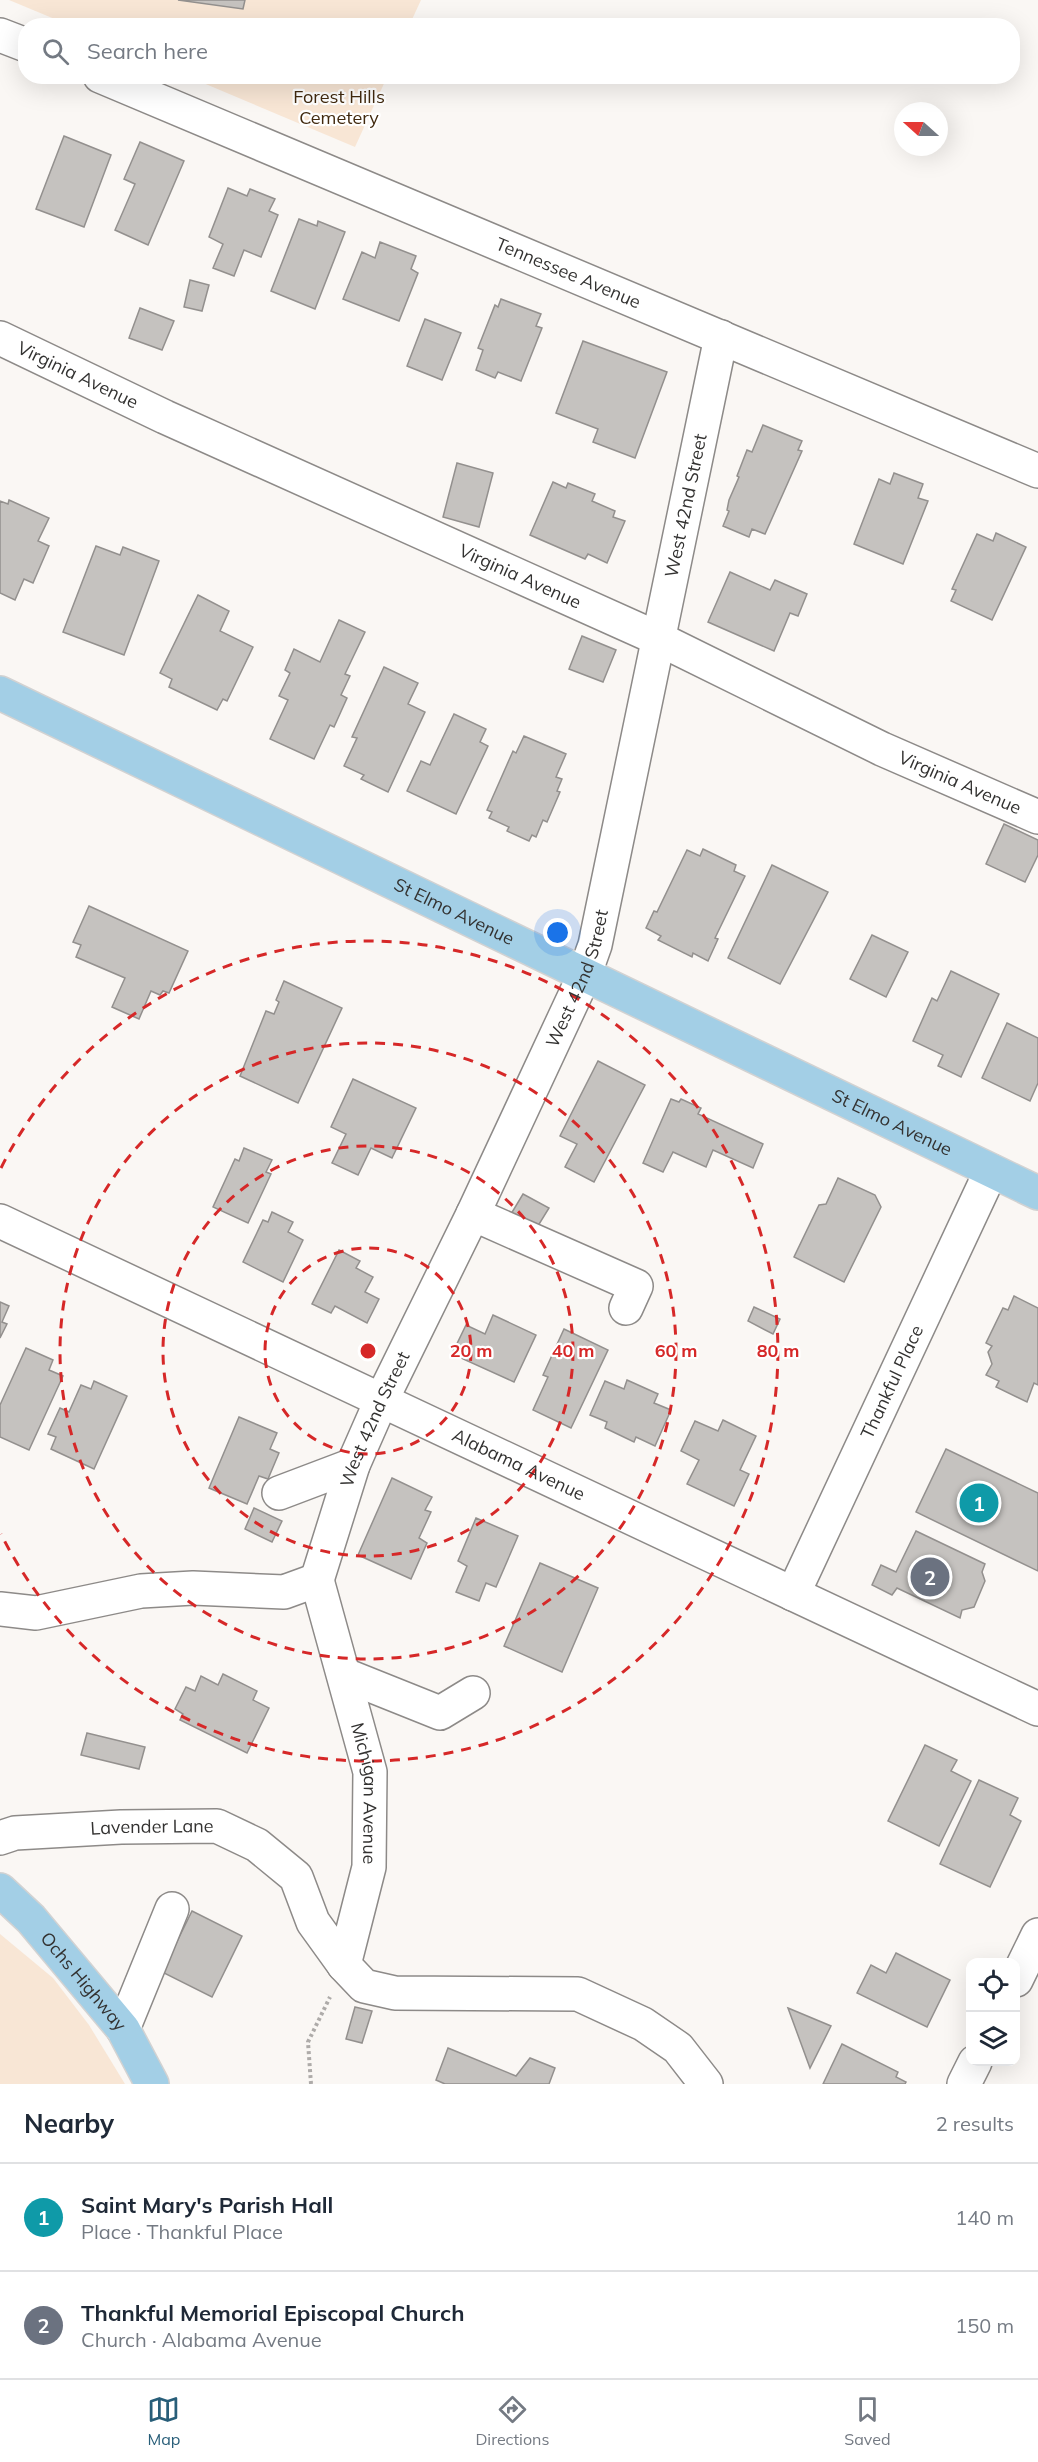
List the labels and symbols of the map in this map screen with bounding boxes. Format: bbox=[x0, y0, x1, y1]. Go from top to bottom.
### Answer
park label: Forest Hills Cemetery bbox=[293, 85, 385, 129]
north arrow bbox=[894, 102, 948, 156]
street label: Tennessee Avenue bbox=[492, 232, 644, 313]
street label: Virginia Avenue bbox=[13, 336, 142, 413]
street label: West 42nd Street bbox=[659, 432, 712, 579]
street label: Virginia Avenue bbox=[455, 539, 585, 613]
street label: Virginia Avenue bbox=[895, 746, 1025, 819]
street label: St Elmo Avenue bbox=[390, 873, 518, 950]
street label: West 42nd Street bbox=[540, 908, 613, 1051]
your location bbox=[543, 918, 572, 947]
street label: St Elmo Avenue bbox=[828, 1083, 956, 1161]
street label: Thankful Place bbox=[855, 1321, 928, 1442]
text: 20 m bbox=[450, 1339, 492, 1362]
text: 40 m bbox=[552, 1339, 594, 1362]
text: 60 m bbox=[655, 1339, 697, 1362]
text: 80 m bbox=[757, 1339, 799, 1362]
centre of rings bbox=[358, 1341, 378, 1361]
street label: West 42nd Street bbox=[335, 1348, 415, 1490]
street label: Alabama Avenue bbox=[449, 1423, 589, 1505]
pin: 1 bbox=[960, 1480, 998, 1526]
pin: 2 bbox=[910, 1554, 950, 1600]
street label: Michigan Avenue bbox=[346, 1720, 383, 1865]
street label: Lavender Lane bbox=[90, 1814, 214, 1840]
street label: Ochs Highway bbox=[36, 1927, 132, 2036]

